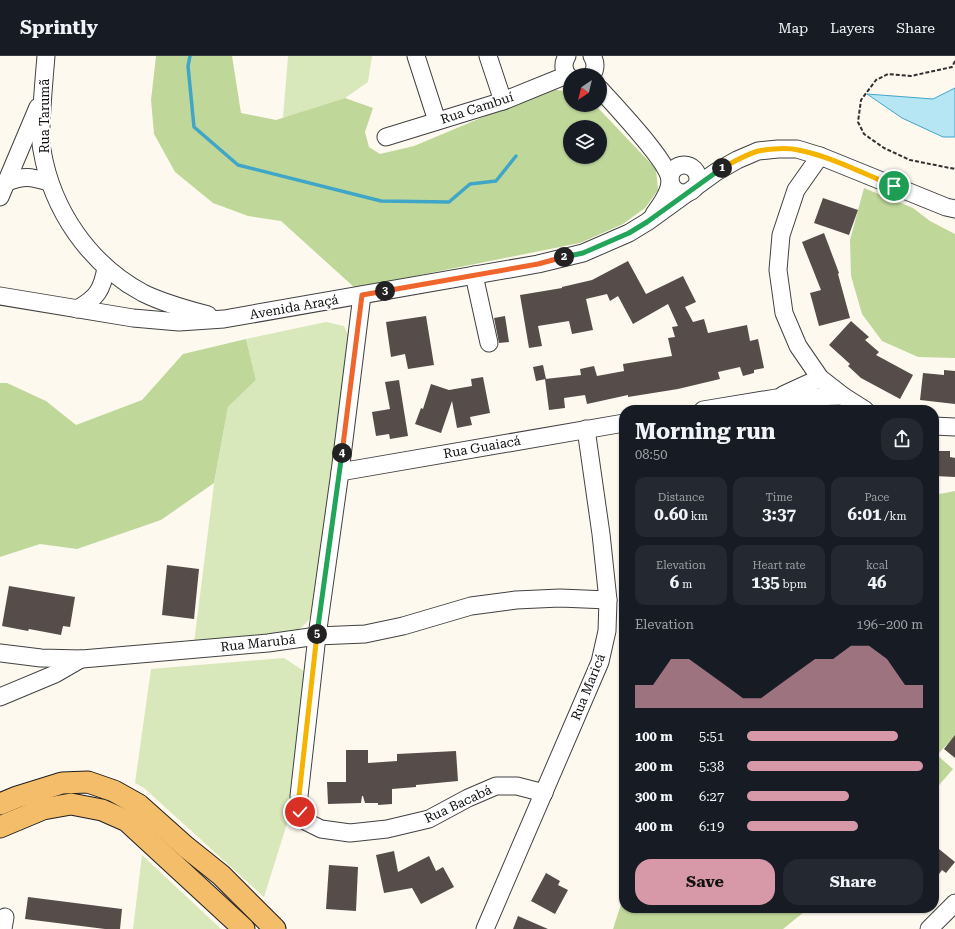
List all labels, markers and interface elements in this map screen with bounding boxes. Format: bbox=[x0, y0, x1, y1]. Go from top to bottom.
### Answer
text: Sprintly bbox=[20, 16, 98, 39]
text: Map bbox=[778, 20, 808, 36]
text: Layers bbox=[830, 20, 874, 36]
text: Share bbox=[896, 20, 935, 36]
north arrow bbox=[563, 68, 607, 112]
map controls bbox=[563, 68, 607, 164]
street label: Rua Tarumã bbox=[37, 79, 52, 153]
street label: Rua Cambuí bbox=[439, 89, 515, 127]
button: layers bbox=[563, 120, 607, 164]
pin: 1 bbox=[712, 158, 732, 178]
text: 1 bbox=[719, 161, 725, 174]
pin bbox=[877, 169, 911, 203]
icon: arrive bbox=[883, 175, 905, 197]
pin: 2 bbox=[554, 247, 574, 267]
text: 2 bbox=[561, 250, 567, 263]
pin: 3 bbox=[375, 281, 395, 301]
text: 3 bbox=[382, 284, 388, 297]
street label: Avenida Araçá bbox=[248, 292, 340, 322]
button: share bbox=[881, 418, 923, 460]
text: Morning run bbox=[635, 419, 776, 444]
street label: Rua Guaiacá bbox=[442, 433, 522, 461]
pin: 4 bbox=[332, 443, 352, 463]
text: 4 bbox=[339, 446, 345, 459]
text: 08:50 bbox=[635, 447, 667, 462]
text: Distance bbox=[658, 491, 704, 504]
text: Time bbox=[766, 491, 792, 504]
text: Pace bbox=[865, 491, 889, 504]
text: 0.60 bbox=[654, 504, 688, 524]
text: 3:37 bbox=[762, 504, 796, 524]
text: 6:01 bbox=[848, 504, 881, 524]
text: km bbox=[688, 510, 708, 523]
text: /km bbox=[881, 510, 906, 523]
text: Elevation bbox=[656, 559, 706, 572]
text: Heart rate bbox=[753, 559, 805, 572]
text: kcal bbox=[866, 559, 888, 572]
text: 6 bbox=[670, 572, 679, 592]
text: 135 bbox=[751, 572, 780, 592]
text: 46 bbox=[867, 572, 887, 592]
text: m bbox=[679, 578, 692, 591]
text: bpm bbox=[780, 578, 807, 591]
text: Elevation bbox=[635, 617, 694, 632]
text: 196–200 m bbox=[856, 617, 923, 632]
pin: 5 bbox=[307, 624, 327, 644]
text: 5 bbox=[314, 627, 320, 640]
street label: Rua Marubá bbox=[220, 632, 296, 654]
street label: Rua Maricá bbox=[568, 652, 608, 722]
text: 100 m bbox=[635, 729, 673, 744]
text: 5:51 bbox=[699, 729, 724, 744]
text: 200 m bbox=[635, 759, 673, 774]
text: 5:38 bbox=[699, 759, 724, 774]
street label: Rua Bacabá bbox=[422, 782, 494, 826]
text: 300 m bbox=[635, 789, 673, 804]
text: 6:27 bbox=[699, 789, 724, 804]
pin bbox=[283, 795, 317, 829]
icon: check bbox=[289, 801, 311, 823]
text: 400 m bbox=[635, 819, 673, 834]
text: 6:19 bbox=[699, 819, 724, 834]
button: Save bbox=[635, 859, 775, 905]
button: Share bbox=[783, 859, 923, 905]

